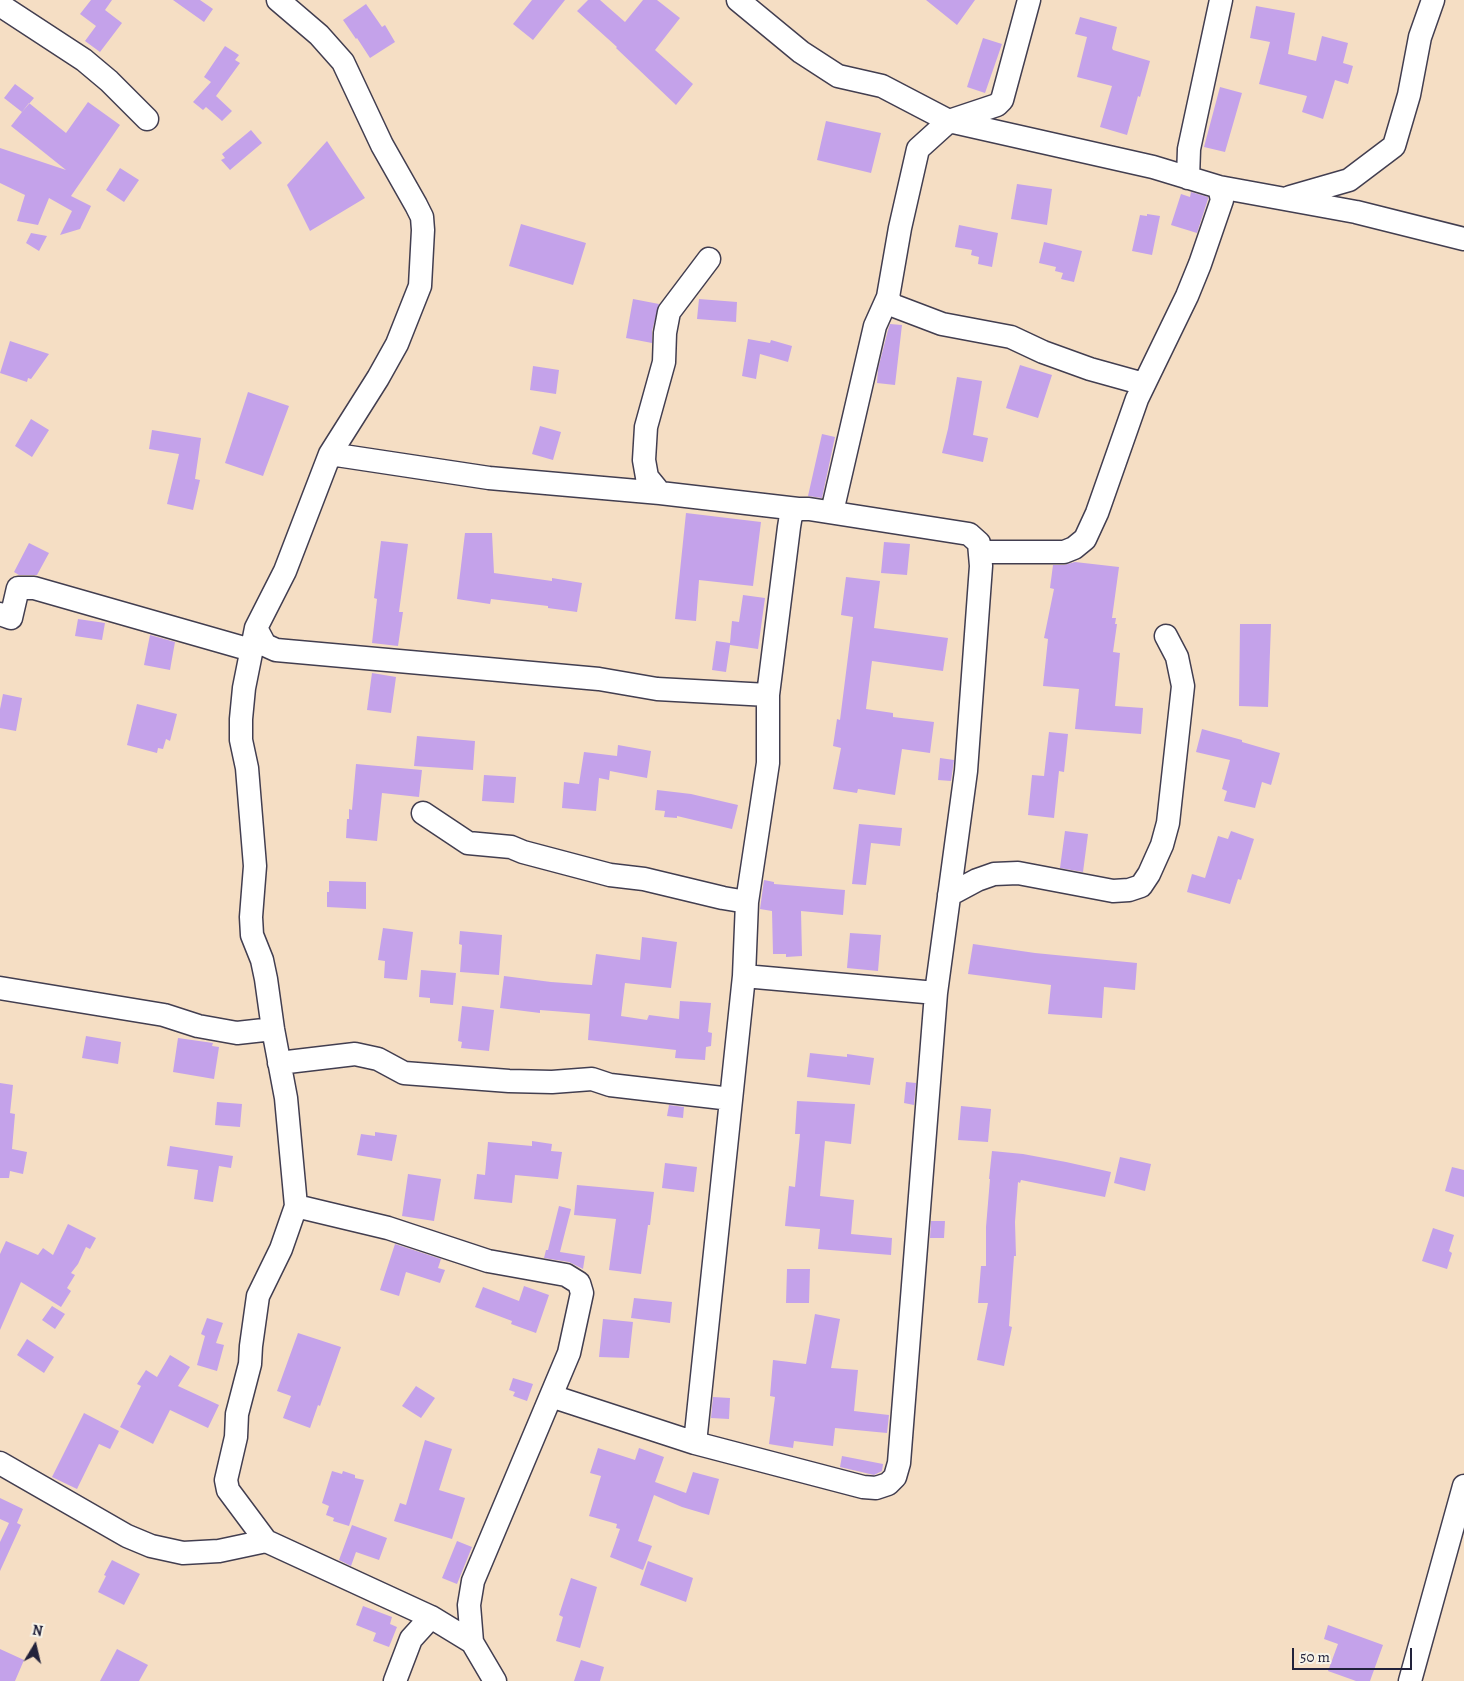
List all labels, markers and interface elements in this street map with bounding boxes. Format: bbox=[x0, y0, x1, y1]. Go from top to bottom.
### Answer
north arrow bbox=[10, 1621, 60, 1671]
text: N bbox=[31, 1621, 44, 1641]
scale bar bbox=[1294, 1638, 1414, 1670]
text: 50 m bbox=[1300, 1647, 1330, 1667]

